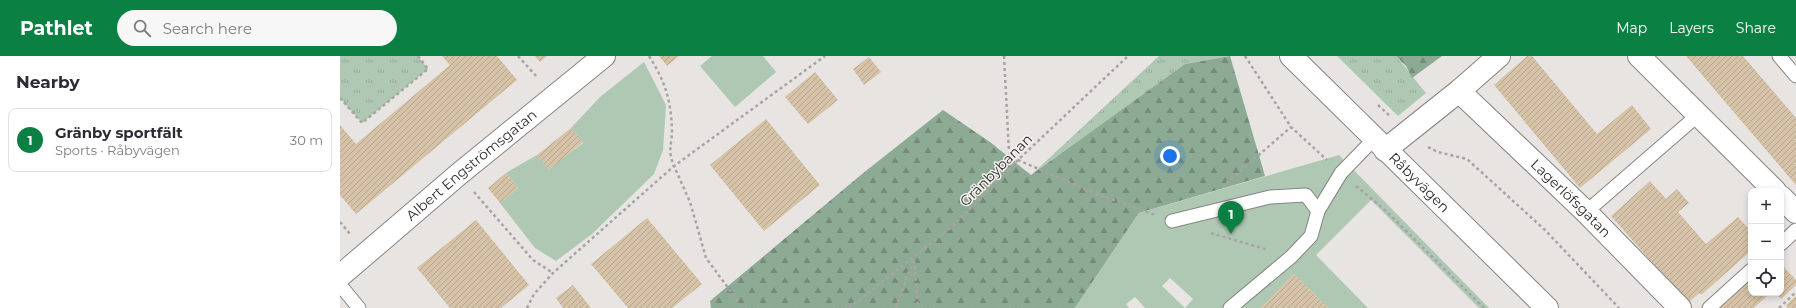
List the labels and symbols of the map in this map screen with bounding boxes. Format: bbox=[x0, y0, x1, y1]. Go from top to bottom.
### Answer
street label: Albert Engströmsgatan bbox=[402, 105, 540, 225]
street label: Gränbybanan bbox=[956, 130, 1036, 210]
your location bbox=[1160, 146, 1180, 166]
street label: Råbyvägen bbox=[1385, 148, 1453, 216]
street label: Lagerlöfsgatan bbox=[1527, 155, 1615, 241]
pin: 1 bbox=[1218, 201, 1244, 234]

